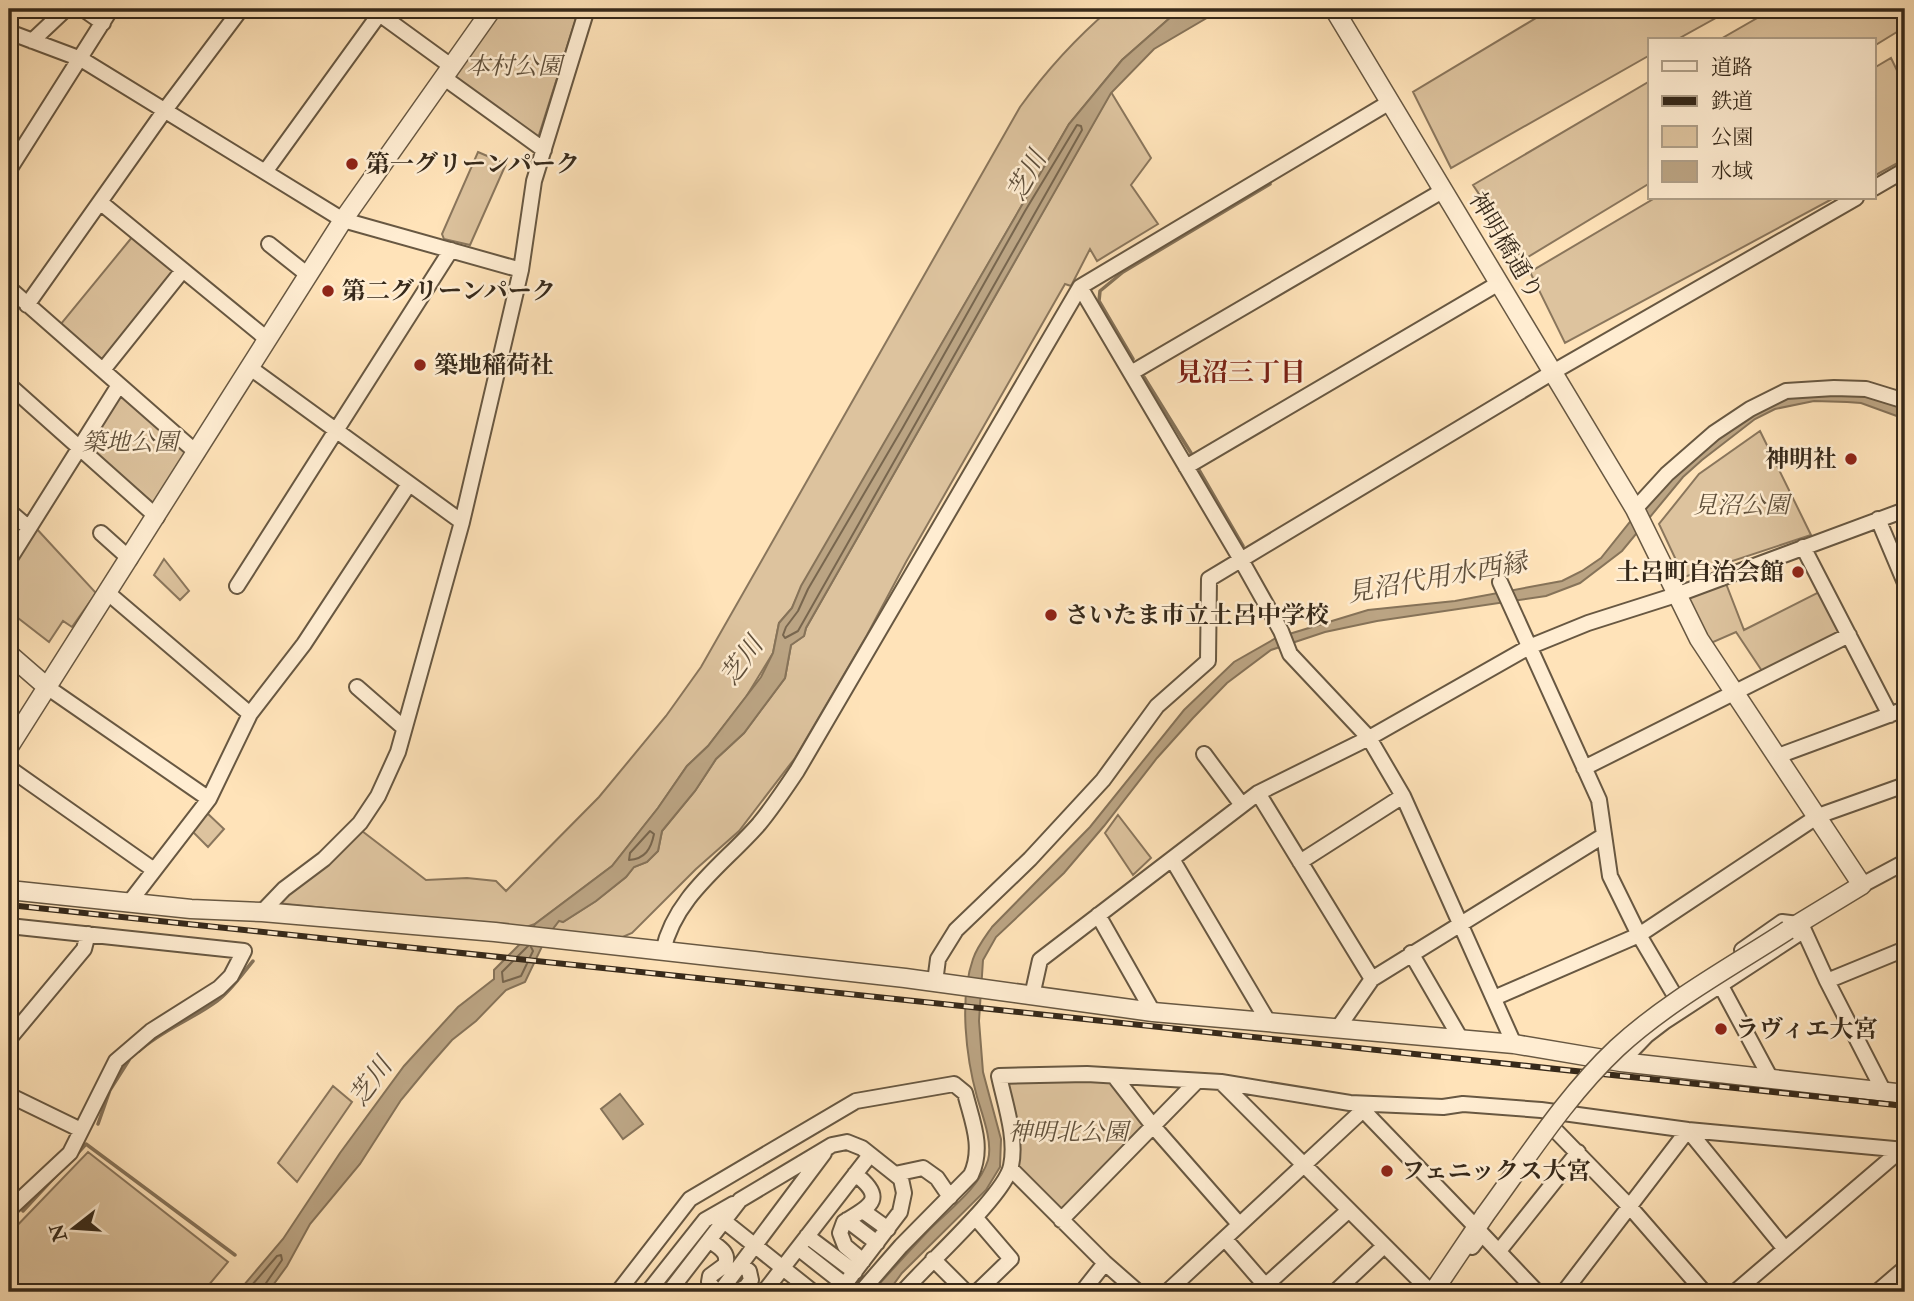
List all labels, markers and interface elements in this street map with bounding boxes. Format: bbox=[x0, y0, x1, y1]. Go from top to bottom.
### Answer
legend bbox=[1648, 38, 1876, 200]
park label: 本村公園 bbox=[466, 51, 566, 82]
text: 道路 bbox=[1711, 54, 1753, 81]
text: 鉄道 bbox=[1711, 88, 1753, 115]
text: 公園 bbox=[1711, 124, 1753, 151]
water label: 芝川 bbox=[1000, 143, 1055, 207]
place label: 第一グリーンパーク bbox=[366, 149, 580, 180]
marker: 第一グリーンパーク bbox=[344, 156, 360, 172]
text: 水域 bbox=[1711, 158, 1753, 185]
street label: 神明橋通り bbox=[1462, 187, 1550, 305]
place label: 第二グリーンパーク bbox=[342, 276, 556, 307]
marker: 第二グリーンパーク bbox=[320, 283, 336, 299]
place label: 築地稲荷社 bbox=[434, 350, 554, 381]
marker: 築地稲荷社 bbox=[412, 357, 428, 373]
district label: 見沼三丁目 bbox=[1176, 357, 1306, 389]
park label: 築地公園 bbox=[82, 427, 182, 458]
place label: 神明社 bbox=[1765, 444, 1837, 475]
marker: 神明社 bbox=[1843, 451, 1859, 467]
park label: 見沼公園 bbox=[1693, 490, 1793, 521]
water label: 見沼代用水西縁 bbox=[1345, 546, 1532, 610]
place label: 土呂町自治会館 bbox=[1616, 557, 1784, 588]
marker: 土呂町自治会館 bbox=[1790, 564, 1806, 580]
place label: さいたま市立土呂中学校 bbox=[1065, 600, 1329, 631]
marker: さいたま市立土呂中学校 bbox=[1043, 607, 1059, 623]
water label: 芝川 bbox=[714, 628, 772, 691]
place label: ラヴィエ大宮 bbox=[1735, 1014, 1878, 1045]
marker: ラヴィエ大宮 bbox=[1713, 1021, 1729, 1037]
water label: 芝川 bbox=[343, 1049, 401, 1112]
park label: 神明北公園 bbox=[1008, 1117, 1132, 1148]
place label: フェニックス大宮 bbox=[1401, 1156, 1591, 1187]
marker: フェニックス大宮 bbox=[1379, 1163, 1395, 1179]
north arrow bbox=[38, 1192, 108, 1262]
text: N bbox=[44, 1220, 73, 1245]

